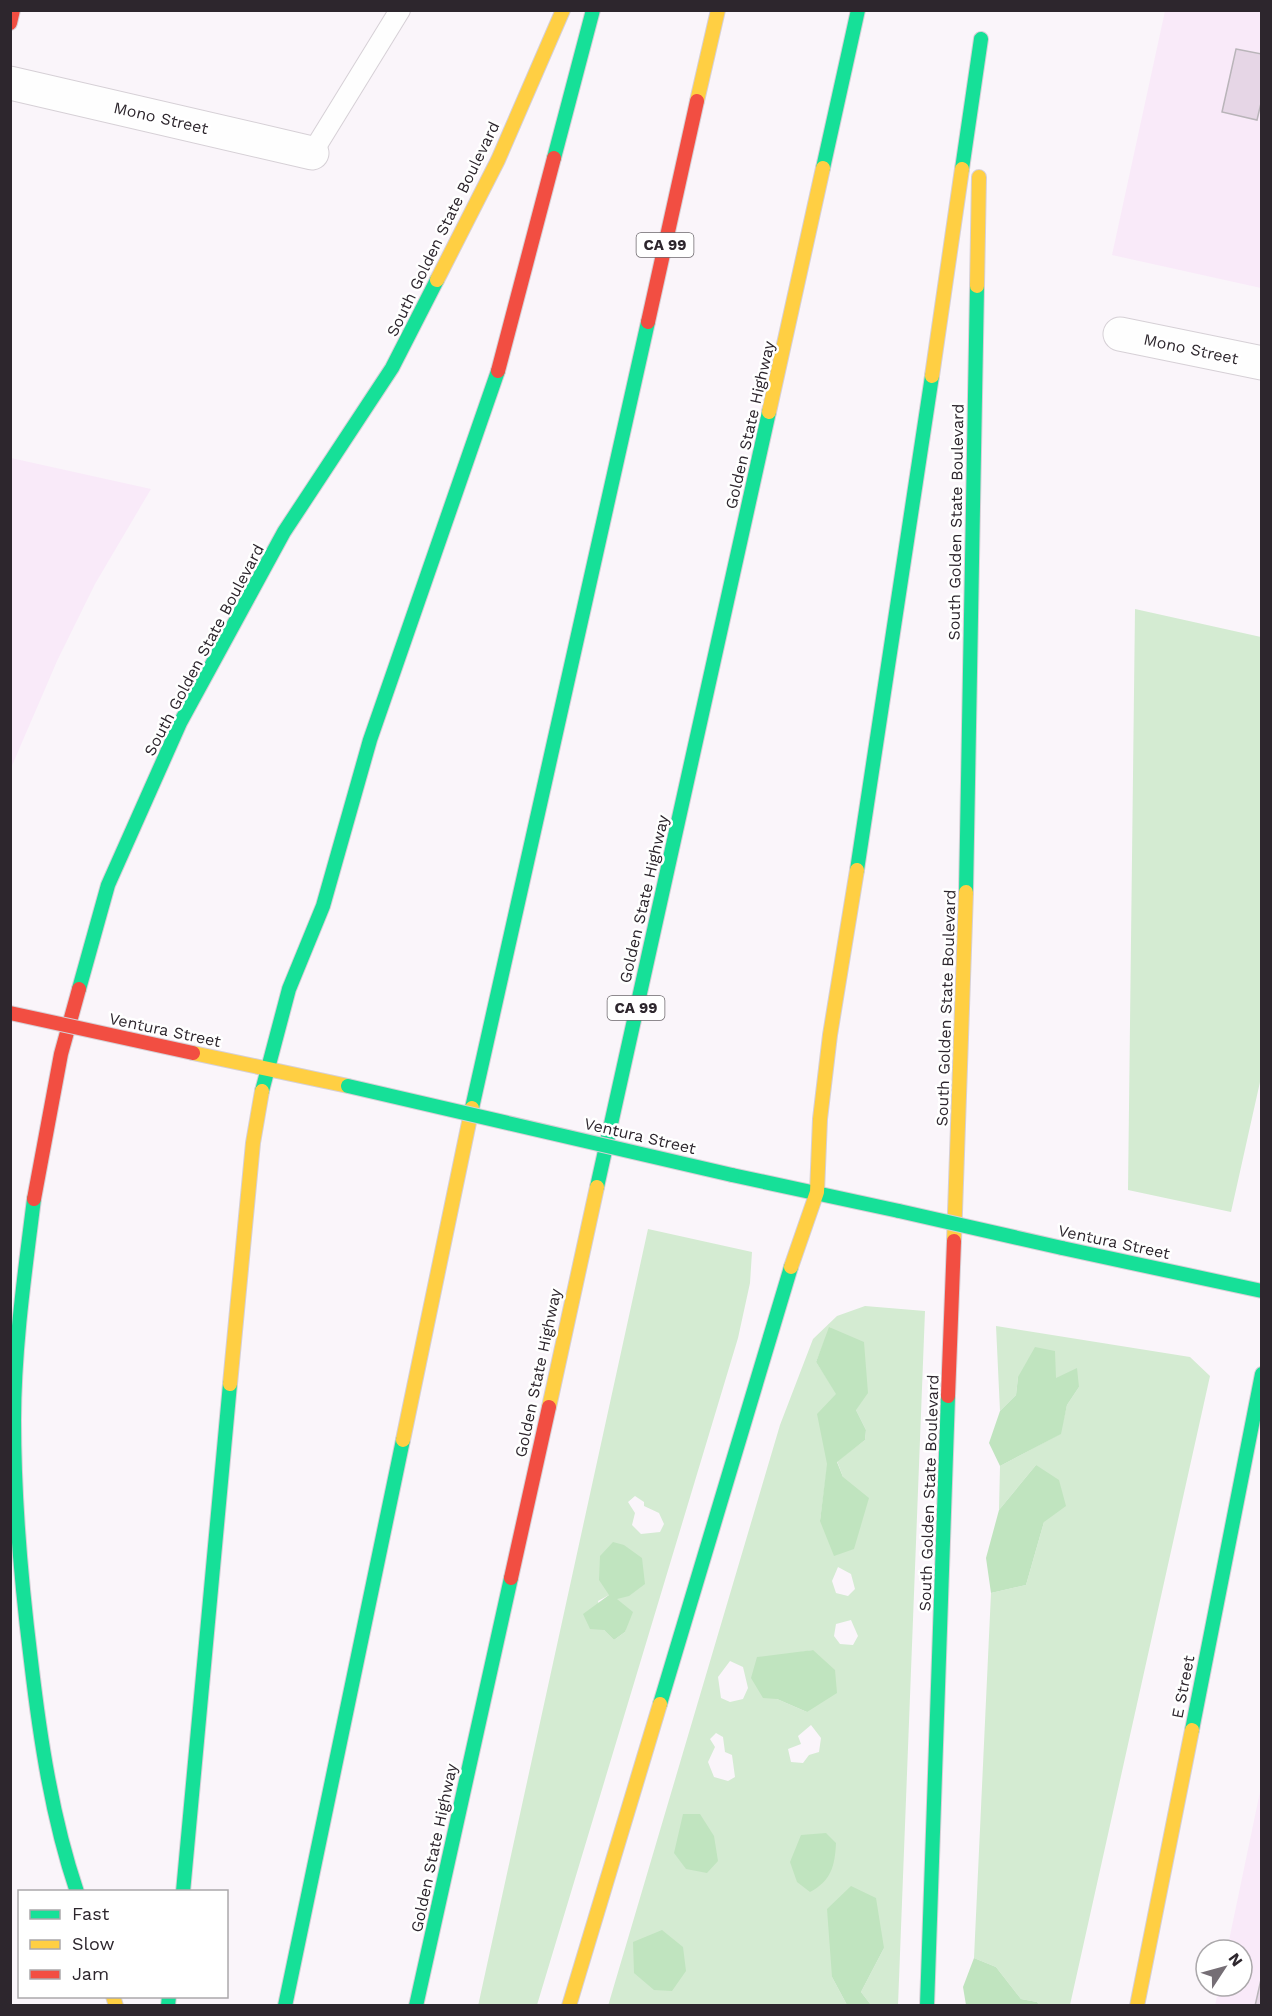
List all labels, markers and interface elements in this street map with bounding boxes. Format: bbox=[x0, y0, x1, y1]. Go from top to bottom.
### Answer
street label: Mono Street bbox=[112, 98, 210, 138]
street label: South Golden State Boulevard bbox=[383, 118, 503, 340]
road number: CA 99 bbox=[636, 233, 694, 257]
street label: Mono Street bbox=[1142, 330, 1240, 368]
street label: Golden State Highway bbox=[721, 338, 779, 511]
street label: South Golden State Boulevard bbox=[944, 403, 968, 641]
street label: South Golden State Boulevard bbox=[140, 541, 268, 759]
street label: Golden State Highway bbox=[615, 812, 673, 985]
street label: South Golden State Boulevard bbox=[932, 889, 960, 1127]
road number: CA 99 bbox=[608, 996, 664, 1020]
street label: Ventura Street bbox=[107, 1009, 223, 1051]
street label: Ventura Street bbox=[582, 1114, 698, 1158]
street label: Ventura Street bbox=[1056, 1221, 1172, 1263]
street label: Golden State Highway bbox=[511, 1286, 565, 1459]
street label: South Golden State Boulevard bbox=[915, 1374, 943, 1612]
street label: E Street bbox=[1168, 1654, 1198, 1720]
street label: Golden State Highway bbox=[407, 1761, 461, 1934]
legend bbox=[18, 1890, 228, 1998]
text: Fast bbox=[72, 1903, 110, 1924]
text: Slow bbox=[72, 1933, 115, 1954]
north arrow bbox=[1194, 1938, 1254, 1998]
text: N bbox=[1225, 1949, 1247, 1970]
text: Jam bbox=[72, 1963, 109, 1984]

